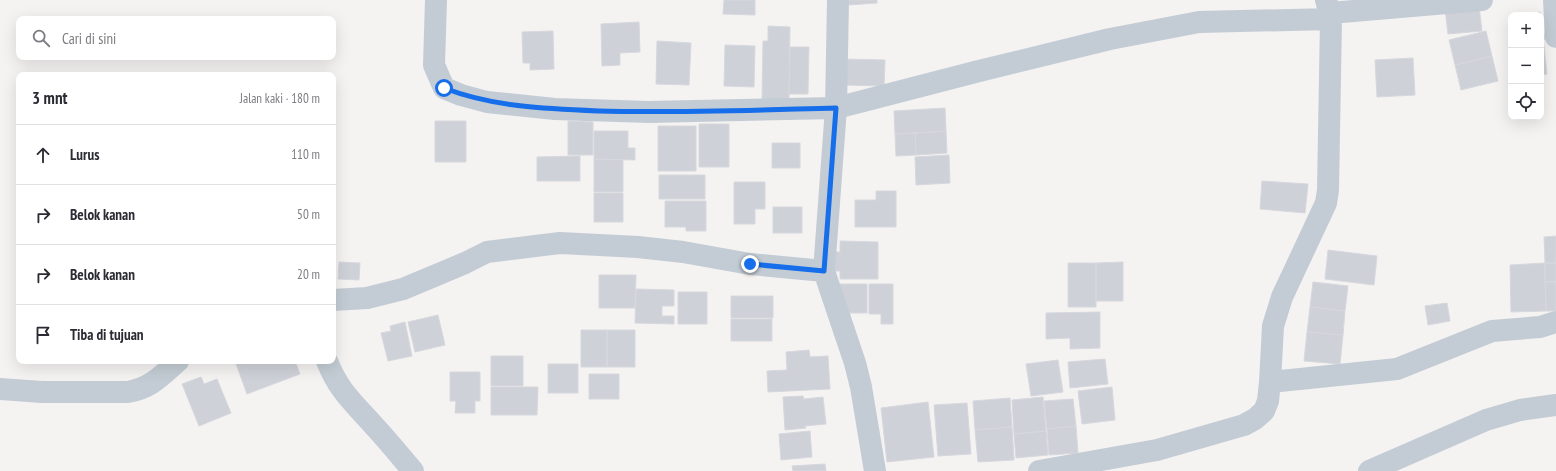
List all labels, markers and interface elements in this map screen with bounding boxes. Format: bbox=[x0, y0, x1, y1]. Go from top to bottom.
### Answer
map controls bbox=[1508, 12, 1544, 120]
button: + bbox=[1508, 12, 1544, 48]
search box bbox=[16, 16, 336, 60]
icon: search bbox=[30, 27, 52, 49]
text: Cari di sini bbox=[62, 29, 116, 48]
button: − bbox=[1508, 48, 1544, 84]
route start bbox=[435, 79, 453, 97]
button: locate bbox=[1508, 84, 1544, 120]
text: 3 mnt bbox=[32, 87, 67, 109]
text: Jalan kaki · 180 m bbox=[240, 90, 320, 107]
icon: ahead bbox=[32, 144, 54, 166]
text: Lurus bbox=[70, 145, 99, 164]
text: 110 m bbox=[291, 146, 320, 163]
icon: right bbox=[32, 204, 54, 226]
text: Belok kanan bbox=[70, 205, 135, 224]
text: 50 m bbox=[297, 206, 320, 223]
route end bbox=[741, 255, 759, 273]
icon: right bbox=[32, 264, 54, 286]
text: Belok kanan bbox=[70, 265, 135, 284]
text: 20 m bbox=[297, 266, 320, 283]
icon: arrive bbox=[32, 324, 54, 346]
text: Tiba di tujuan bbox=[70, 325, 144, 344]

